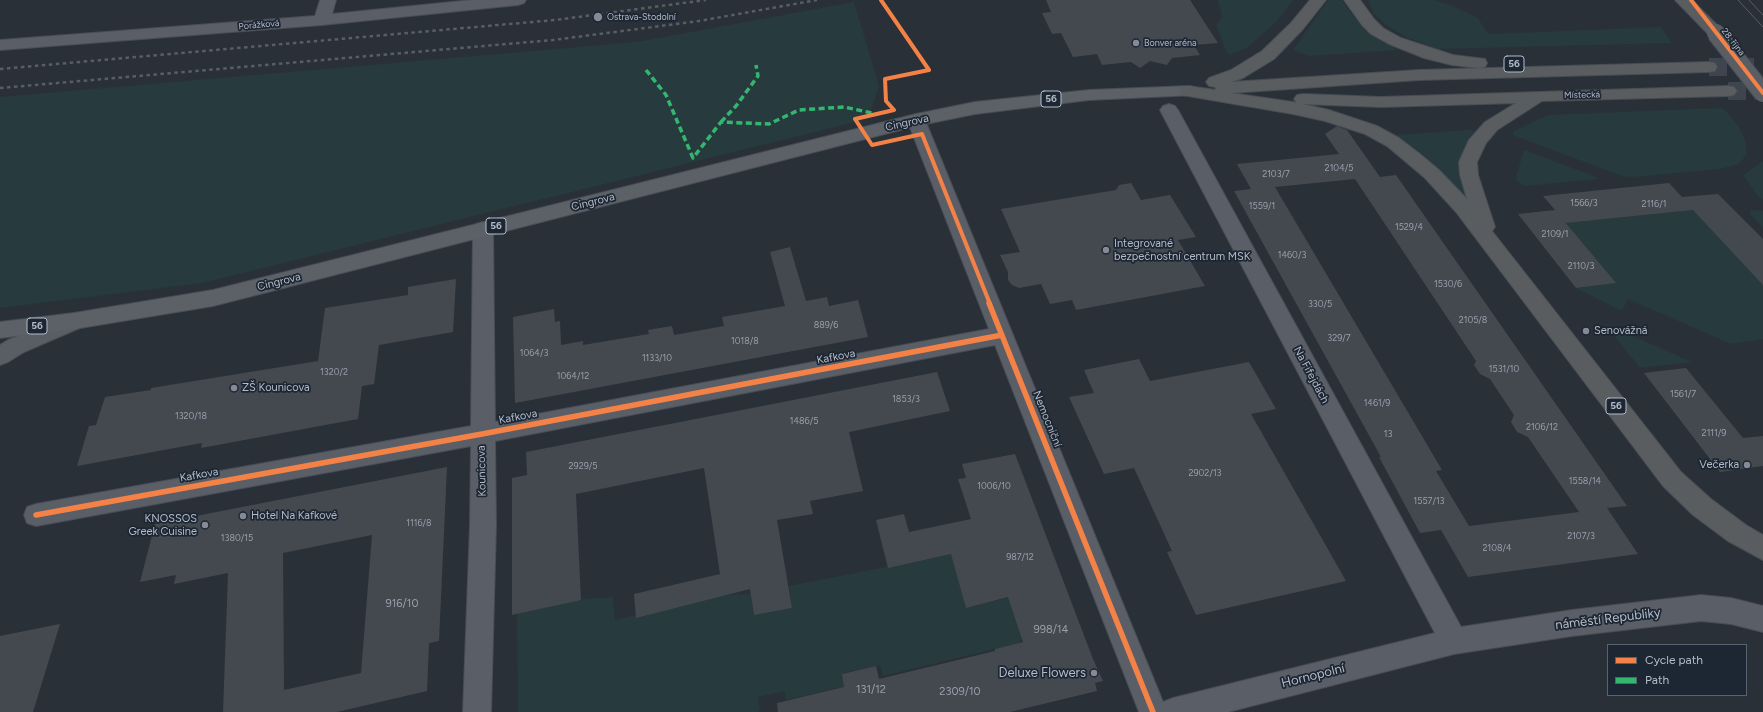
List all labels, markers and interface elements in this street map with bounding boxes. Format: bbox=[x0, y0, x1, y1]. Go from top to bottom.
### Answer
marker: Ostrava-Stodolní bbox=[592, 11, 604, 23]
place label: Ostrava-Stodolní bbox=[607, 12, 676, 22]
street label: Porážková bbox=[238, 18, 280, 32]
street label: 28. října bbox=[1719, 26, 1747, 58]
marker: Bonver aréna bbox=[1131, 38, 1141, 48]
place label: Bonver aréna bbox=[1144, 38, 1197, 48]
road number: 56 bbox=[1504, 56, 1524, 72]
street label: Místecká bbox=[1564, 89, 1600, 101]
road number: 56 bbox=[1041, 91, 1061, 107]
street label: Cingrova bbox=[884, 112, 930, 134]
house number: 2104/5 bbox=[1325, 163, 1353, 173]
house number: 2103/7 bbox=[1262, 169, 1290, 179]
street label: Cingrova bbox=[570, 190, 616, 214]
house number: 1566/3 bbox=[1570, 198, 1598, 208]
house number: 2116/1 bbox=[1642, 199, 1666, 209]
house number: 1559/1 bbox=[1249, 201, 1275, 211]
road number: 56 bbox=[486, 218, 506, 234]
house number: 1529/4 bbox=[1395, 222, 1423, 232]
house number: 2109/1 bbox=[1542, 229, 1568, 239]
place label: Integrované bezpečnostní centrum MSK bbox=[1114, 237, 1250, 263]
marker: Integrované bezpečnostní centrum MSK bbox=[1101, 245, 1111, 255]
house number: 1460/3 bbox=[1278, 250, 1306, 260]
house number: 2110/3 bbox=[1568, 261, 1594, 271]
street label: Cingrova bbox=[256, 270, 302, 294]
house number: 1530/6 bbox=[1434, 279, 1462, 289]
house number: 330/5 bbox=[1308, 299, 1332, 309]
house number: 2105/8 bbox=[1459, 315, 1487, 325]
road number: 56 bbox=[27, 318, 47, 334]
house number: 889/6 bbox=[814, 320, 838, 330]
place label: Senovážná bbox=[1594, 324, 1647, 338]
marker: Senovážná bbox=[1581, 326, 1591, 336]
house number: 329/7 bbox=[1327, 333, 1351, 343]
house number: 1018/8 bbox=[731, 336, 759, 346]
street label: Na Fifejdách bbox=[1291, 344, 1331, 406]
street label: Kafkova bbox=[816, 347, 856, 367]
house number: 1064/3 bbox=[520, 348, 548, 358]
house number: 1133/10 bbox=[642, 353, 672, 363]
house number: 1531/10 bbox=[1489, 364, 1519, 374]
house number: 1320/2 bbox=[320, 367, 348, 377]
house number: 1064/12 bbox=[557, 371, 589, 381]
place label: ZŠ Kounicova bbox=[242, 381, 310, 395]
marker: ZŠ Kounicova bbox=[229, 383, 239, 393]
street label: Nemocniční bbox=[1030, 389, 1064, 449]
house number: 1561/7 bbox=[1670, 389, 1696, 399]
house number: 1853/3 bbox=[892, 394, 920, 404]
house number: 1461/9 bbox=[1364, 398, 1390, 408]
road number: 56 bbox=[1606, 398, 1626, 414]
street label: Kafkova bbox=[498, 407, 538, 427]
house number: 1320/18 bbox=[175, 411, 207, 421]
house number: 1486/5 bbox=[790, 416, 818, 426]
house number: 2106/12 bbox=[1526, 422, 1558, 432]
house number: 2111/9 bbox=[1702, 428, 1726, 438]
house number: 13 bbox=[1384, 429, 1392, 439]
street label: Kounicova bbox=[475, 445, 489, 497]
place label: Večerka bbox=[1699, 458, 1739, 472]
marker: Večerka bbox=[1742, 460, 1752, 470]
house number: 2929/5 bbox=[569, 461, 597, 471]
street label: Kafkova bbox=[179, 465, 219, 485]
house number: 2902/13 bbox=[1188, 468, 1222, 478]
house number: 1558/14 bbox=[1569, 476, 1601, 486]
house number: 1006/10 bbox=[977, 481, 1011, 491]
house number: 1557/13 bbox=[1413, 496, 1445, 506]
place label: Hotel Na Kafkové bbox=[251, 509, 337, 523]
marker: Hotel Na Kafkové bbox=[238, 511, 248, 521]
place label: KNOSSOS Greek Cuisine bbox=[128, 512, 197, 538]
house number: 1116/8 bbox=[406, 518, 432, 528]
marker: KNOSSOS Greek Cuisine bbox=[200, 520, 210, 530]
house number: 2107/3 bbox=[1567, 531, 1595, 541]
house number: 1380/15 bbox=[221, 533, 253, 543]
house number: 2108/4 bbox=[1482, 543, 1512, 553]
house number: 987/12 bbox=[1006, 552, 1034, 562]
house number: 916/10 bbox=[386, 597, 418, 611]
street label: náměstí Republiky bbox=[1554, 605, 1662, 633]
house number: 998/14 bbox=[1034, 623, 1068, 637]
legend bbox=[1607, 644, 1747, 696]
text: Cycle path bbox=[1645, 653, 1703, 667]
street label: Hornopolní bbox=[1280, 661, 1346, 691]
place label: Deluxe Flowers bbox=[999, 665, 1086, 681]
marker: Deluxe Flowers bbox=[1089, 668, 1099, 678]
text: Path bbox=[1645, 673, 1669, 687]
house number: 131/12 bbox=[856, 683, 886, 697]
house number: 2309/10 bbox=[939, 685, 981, 699]

